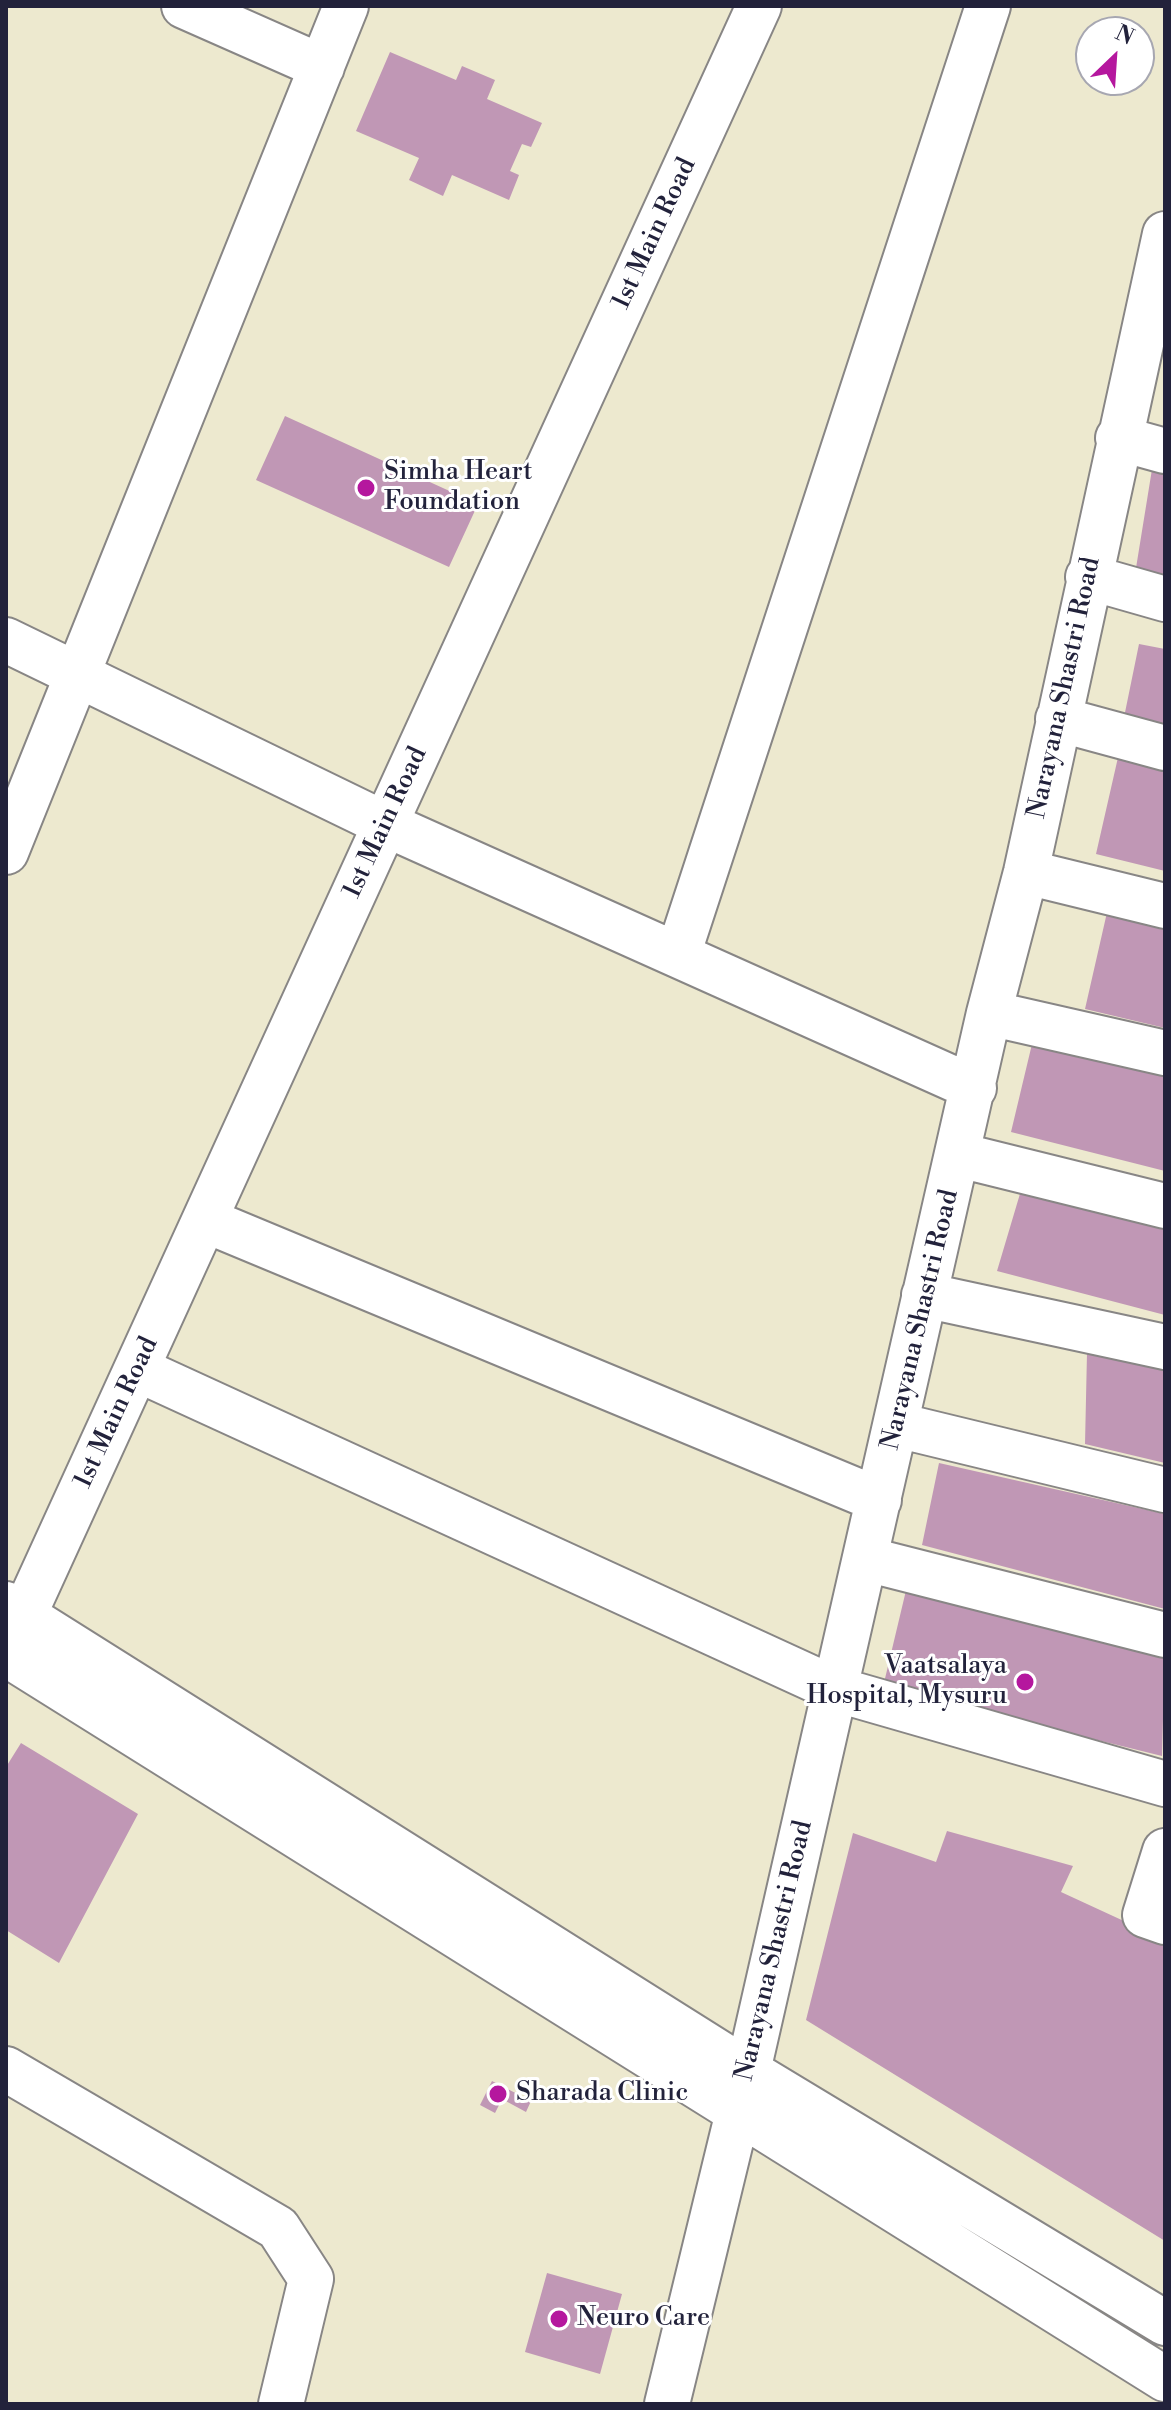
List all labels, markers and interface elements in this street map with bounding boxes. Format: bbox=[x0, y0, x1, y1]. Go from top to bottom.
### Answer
north arrow bbox=[1075, 16, 1155, 96]
text: N bbox=[1111, 20, 1138, 52]
street label: 1st Main Road bbox=[606, 153, 704, 315]
place label: Simha Heart Foundation bbox=[384, 457, 533, 518]
marker: Simha Heart Foundation bbox=[355, 477, 377, 499]
street label: Narayana Shastri Road bbox=[1022, 555, 1108, 821]
street label: 1st Main Road bbox=[337, 742, 435, 904]
street label: Narayana Shastri Road bbox=[876, 1187, 966, 1453]
street label: 1st Main Road bbox=[68, 1332, 166, 1494]
place label: Vaatsalaya Hospital, Mysuru bbox=[806, 1651, 1007, 1712]
marker: Vaatsalaya Hospital, Mysuru bbox=[1014, 1671, 1036, 1693]
street label: Narayana Shastri Road bbox=[730, 1818, 820, 2084]
place label: Sharada Clinic bbox=[516, 2078, 688, 2110]
marker: Sharada Clinic bbox=[487, 2083, 509, 2105]
place label: Neuro Care bbox=[577, 2303, 710, 2335]
marker: Neuro Care bbox=[548, 2308, 570, 2330]

